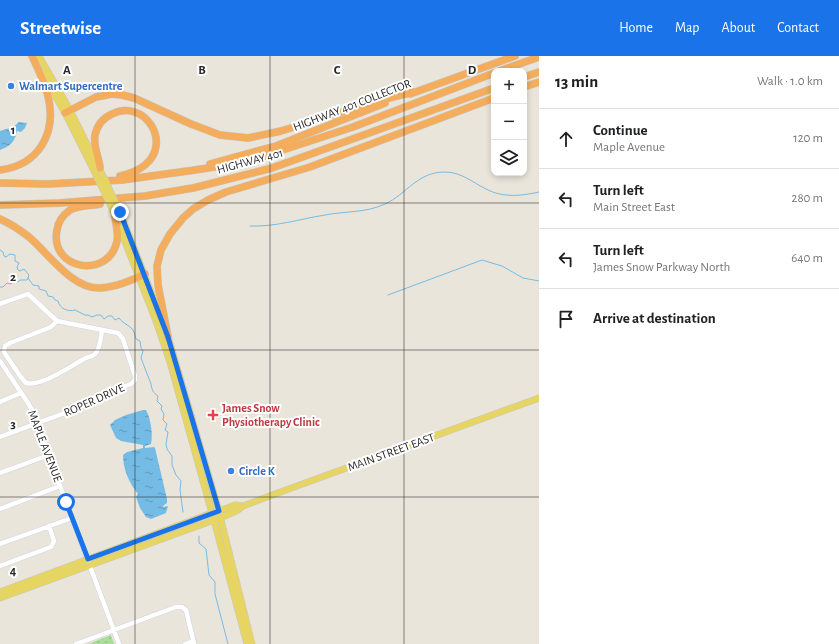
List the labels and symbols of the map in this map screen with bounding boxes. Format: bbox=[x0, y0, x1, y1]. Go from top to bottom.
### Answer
text: A bbox=[63, 64, 71, 77]
text: B bbox=[198, 64, 206, 77]
text: C bbox=[334, 64, 341, 77]
text: D bbox=[468, 64, 477, 77]
street label: HIGHWAY 401 COLLECTOR bbox=[291, 77, 413, 133]
place label: Walmart Supercentre bbox=[19, 80, 123, 92]
marker: Walmart Supercentre bbox=[6, 81, 16, 91]
text: 1 bbox=[11, 124, 15, 137]
street label: HIGHWAY 401 bbox=[216, 146, 284, 176]
route end bbox=[111, 203, 129, 221]
text: 2 bbox=[10, 271, 16, 284]
street label: ROPER DRIVE bbox=[62, 381, 126, 419]
place label: James Snow Physiotherapy Clinic bbox=[222, 402, 320, 429]
street label: MAPLE AVENUE bbox=[26, 408, 64, 484]
marker: James Snow Physiotherapy Clinic bbox=[207, 409, 219, 421]
text: 3 bbox=[10, 418, 16, 431]
street label: MAIN STREET EAST bbox=[346, 431, 436, 473]
place label: Circle K bbox=[239, 465, 276, 477]
marker: Circle K bbox=[226, 466, 236, 476]
route start bbox=[57, 493, 75, 511]
text: 4 bbox=[10, 565, 17, 578]

